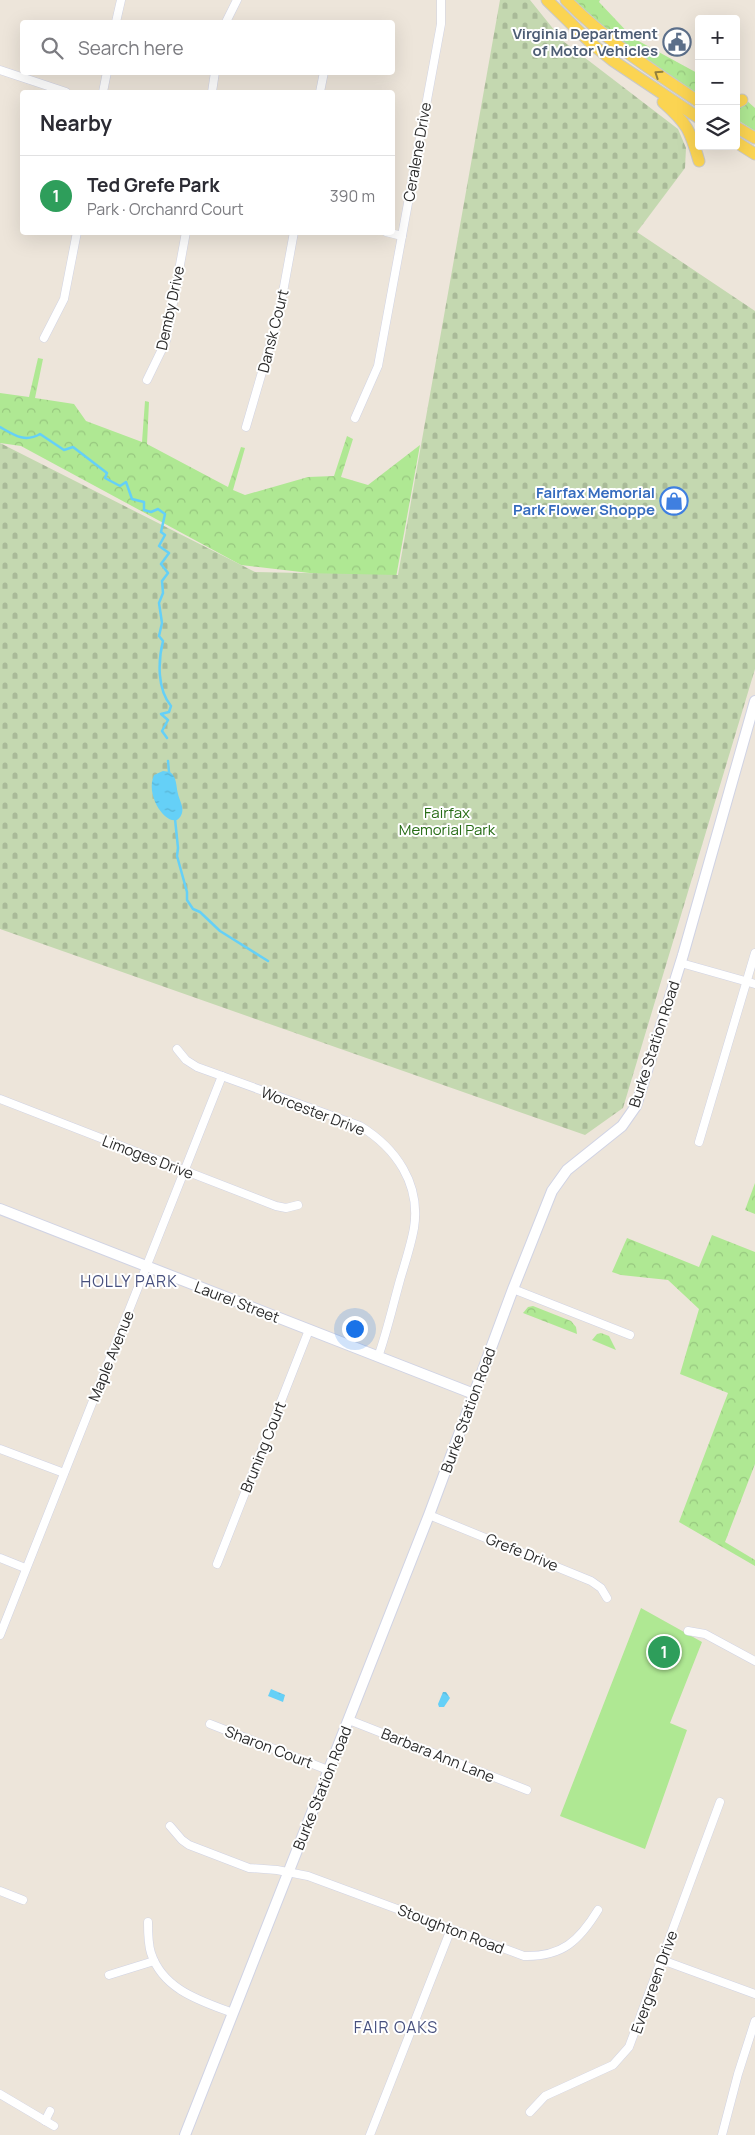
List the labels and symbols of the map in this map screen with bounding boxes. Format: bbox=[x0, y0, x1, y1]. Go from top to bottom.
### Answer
place label: Virginia Department of Motor Vehicles bbox=[512, 23, 658, 61]
public building icon: Virginia Department of Motor Vehicles bbox=[662, 27, 692, 57]
one-way arrow bbox=[654, 71, 663, 81]
street label: Ceralene Drive bbox=[398, 100, 436, 203]
street label: Demby Drive bbox=[151, 264, 189, 352]
street label: Dansk Court bbox=[252, 287, 294, 375]
place label: Fairfax Memorial Park Flower Shoppe bbox=[513, 482, 655, 520]
shop icon: Fairfax Memorial Park Flower Shoppe bbox=[659, 486, 689, 516]
park label: Fairfax Memorial Park bbox=[399, 802, 496, 840]
street label: Burke Station Road bbox=[624, 978, 684, 1110]
street label: Worcester Drive bbox=[258, 1081, 368, 1141]
street label: Limoges Drive bbox=[99, 1130, 197, 1184]
district label: HOLLY PARK bbox=[80, 1270, 178, 1292]
street label: Laurel Street bbox=[191, 1276, 283, 1328]
street label: Maple Avenue bbox=[83, 1307, 139, 1405]
your location bbox=[342, 1316, 368, 1342]
street label: Burke Station Road bbox=[436, 1344, 500, 1476]
street label: Bruning Court bbox=[235, 1398, 291, 1496]
street label: Grefe Drive bbox=[483, 1528, 562, 1576]
pin: 1 bbox=[648, 1633, 680, 1671]
street label: Sharon Court bbox=[222, 1721, 316, 1773]
street label: Burke Station Road bbox=[288, 1723, 356, 1853]
street label: Barbara Ann Lane bbox=[378, 1723, 498, 1787]
street label: Stoughton Road bbox=[395, 1899, 507, 1959]
street label: Evergreen Drive bbox=[626, 1927, 682, 2036]
district label: FAIR OAKS bbox=[354, 2016, 438, 2038]

